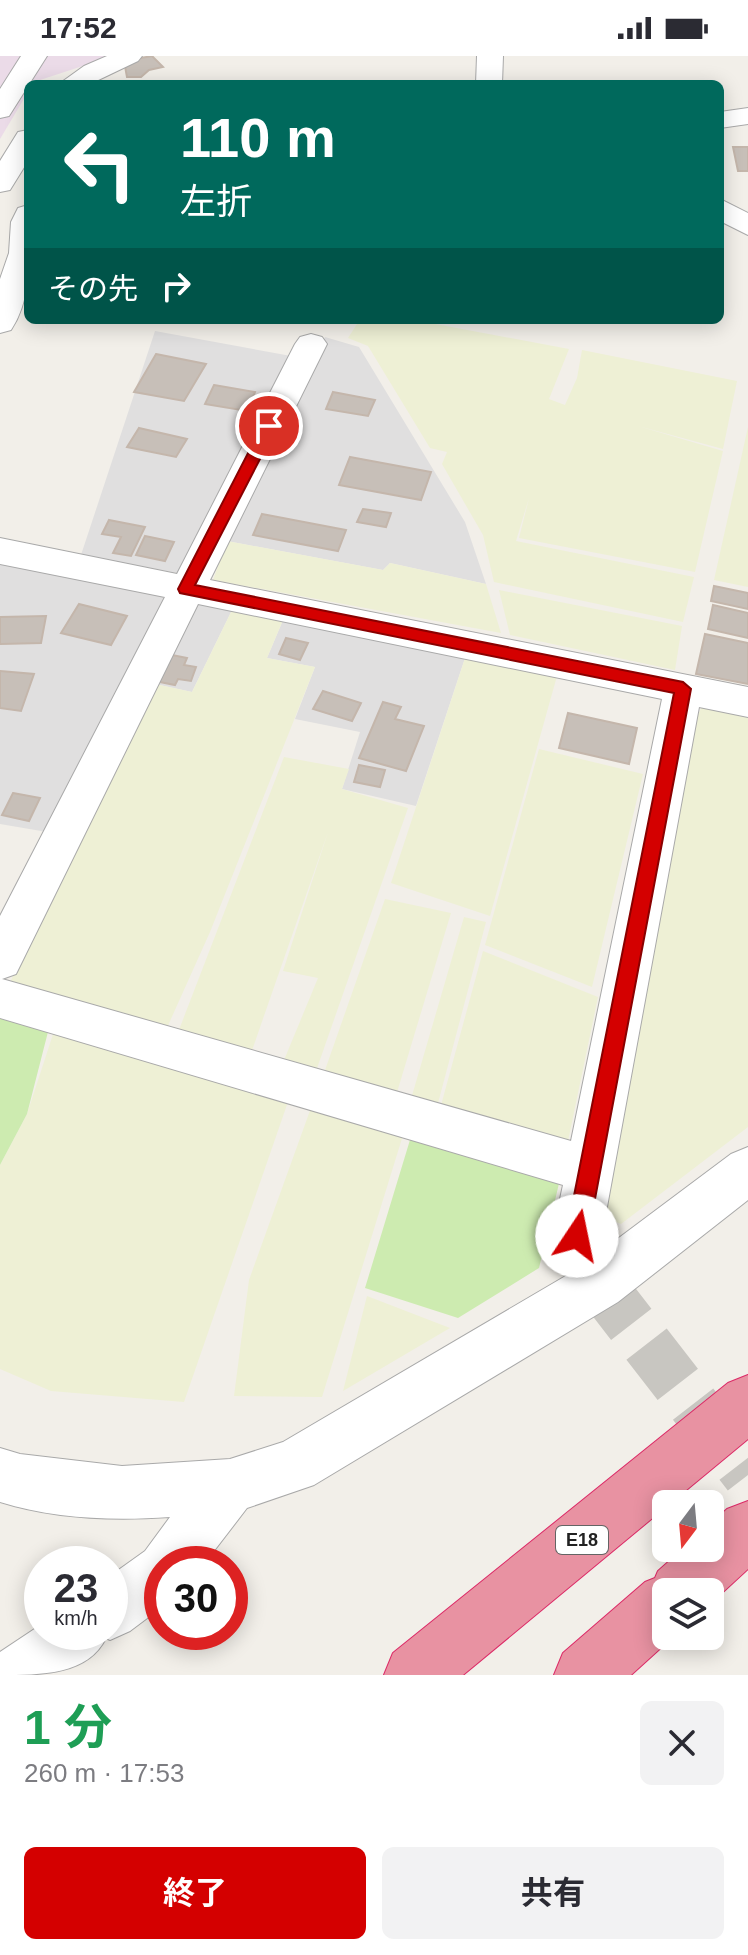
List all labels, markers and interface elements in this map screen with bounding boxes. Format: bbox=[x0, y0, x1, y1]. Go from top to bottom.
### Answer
text: 17:52 bbox=[40, 11, 117, 44]
text: 110 m bbox=[180, 106, 336, 169]
icon: left bbox=[48, 112, 152, 216]
text: 左折 bbox=[180, 181, 252, 222]
icon: right bbox=[154, 264, 198, 308]
text: その先 bbox=[48, 272, 138, 305]
pin bbox=[235, 392, 303, 460]
icon: arrive bbox=[247, 404, 291, 448]
position arrow bbox=[535, 1194, 619, 1278]
north arrow bbox=[652, 1490, 724, 1562]
map controls bbox=[652, 1490, 724, 1650]
road number: E18 bbox=[556, 1526, 608, 1554]
speed limit sign: 30 bbox=[144, 1546, 248, 1650]
text: 23 bbox=[54, 1566, 98, 1610]
button: layers bbox=[652, 1578, 724, 1650]
text: km/h bbox=[54, 1607, 98, 1629]
text: 1 分 bbox=[24, 1701, 112, 1754]
button: close bbox=[640, 1701, 724, 1785]
text: 260 m · 17:53 bbox=[24, 1758, 184, 1788]
button: 終了 bbox=[24, 1847, 366, 1939]
button: 共有 bbox=[382, 1847, 724, 1939]

